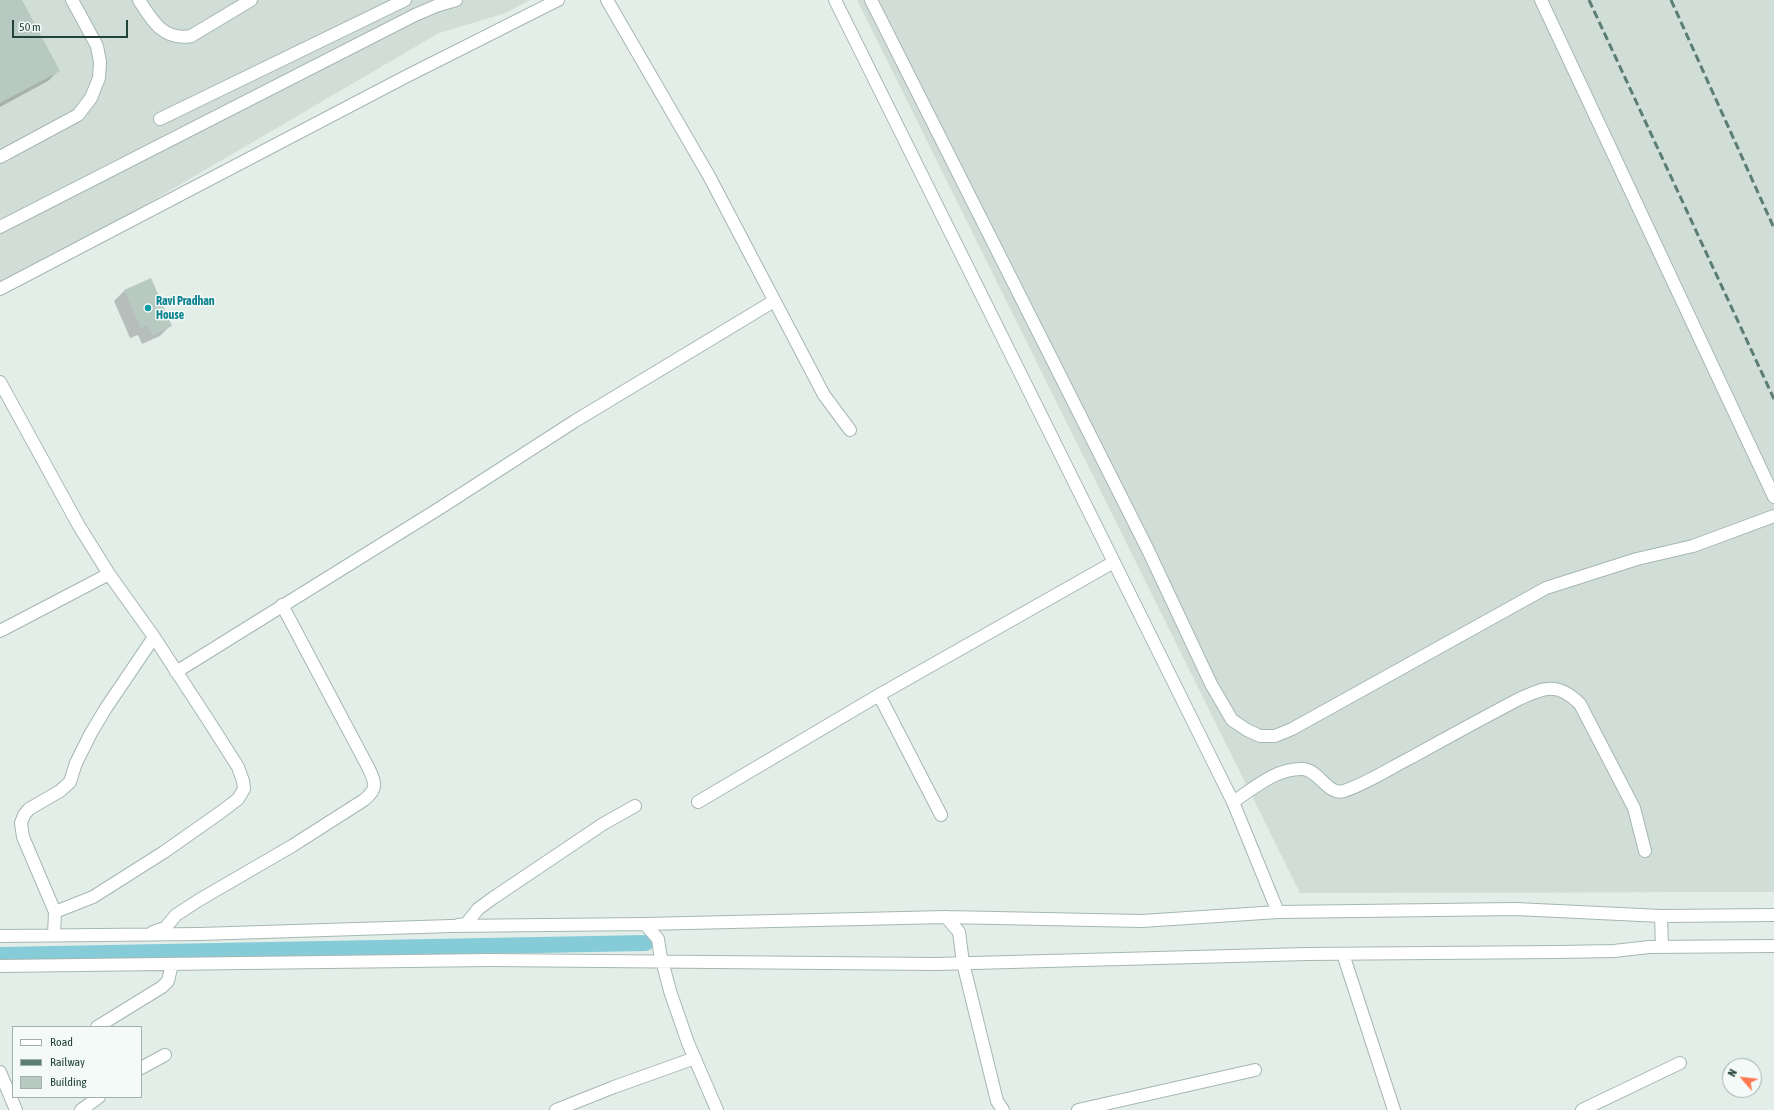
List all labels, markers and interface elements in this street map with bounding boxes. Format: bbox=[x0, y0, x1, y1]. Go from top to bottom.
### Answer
scale bar bbox=[14, 12, 130, 38]
text: 50 m bbox=[19, 20, 41, 34]
place label: Ravi Pradhan House bbox=[156, 294, 215, 322]
marker: Ravi Pradhan House bbox=[143, 303, 153, 313]
legend bbox=[12, 1026, 142, 1098]
text: Road bbox=[50, 1035, 73, 1049]
text: Railway bbox=[50, 1055, 85, 1069]
north arrow bbox=[1722, 1058, 1762, 1098]
text: N bbox=[1725, 1067, 1739, 1079]
text: Building bbox=[50, 1075, 87, 1089]

